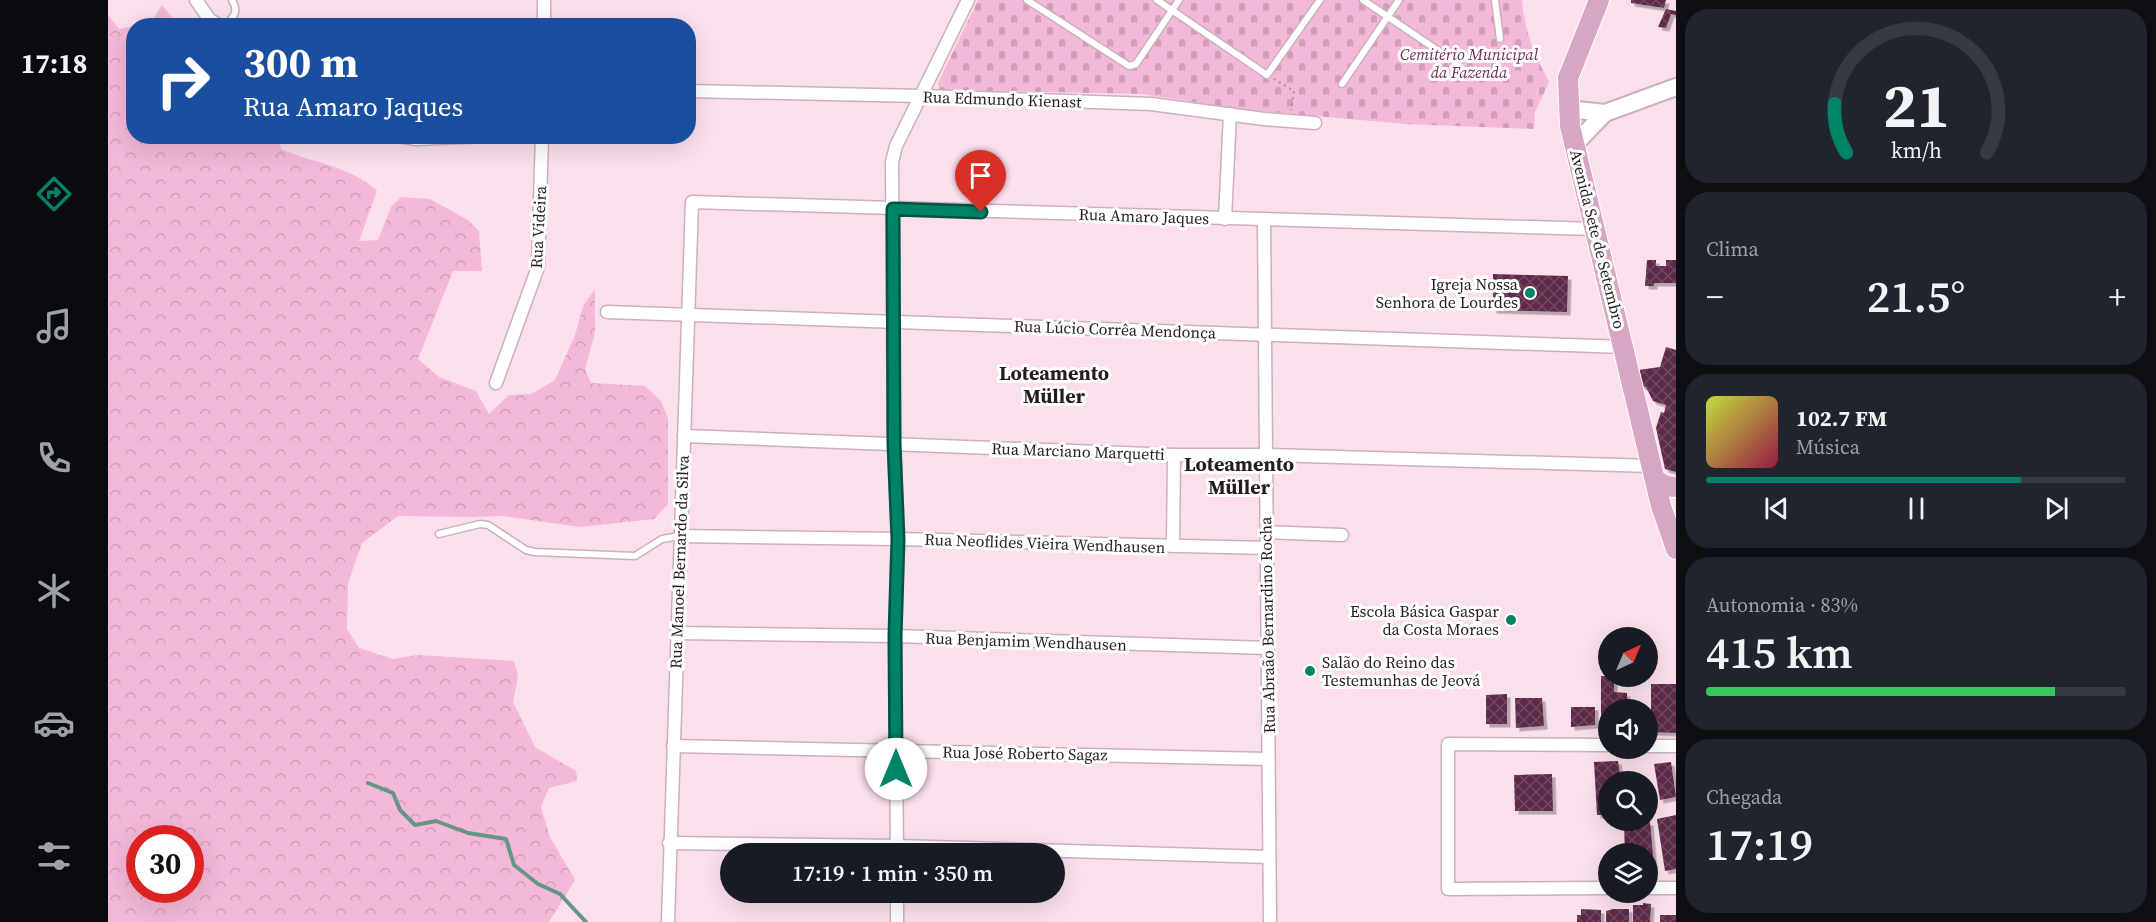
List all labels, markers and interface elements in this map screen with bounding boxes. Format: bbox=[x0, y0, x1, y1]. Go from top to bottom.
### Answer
text: 300 m bbox=[243, 33, 358, 91]
icon: right bbox=[144, 42, 222, 120]
park label: Cemitério Municipal da Fazenda bbox=[1400, 43, 1539, 83]
text: 17:18 bbox=[21, 45, 87, 82]
text: 21 bbox=[1882, 62, 1950, 148]
street label: Rua Edmundo Kienast bbox=[922, 85, 1082, 113]
text: Rua Amaro Jaques bbox=[243, 88, 463, 125]
text: km/h bbox=[1890, 136, 1942, 165]
street label: Avenida Sete de Setembro bbox=[1565, 147, 1631, 331]
pin bbox=[955, 150, 1006, 212]
icon: arrive bbox=[964, 159, 997, 192]
icon: directions bbox=[33, 173, 75, 215]
street label: Rua Videira bbox=[525, 184, 551, 269]
street label: Rua Amaro Jaques bbox=[1078, 203, 1210, 229]
text: Clima bbox=[1706, 235, 1759, 263]
text: 21.5° bbox=[1867, 265, 1965, 327]
place label: Igreja Nossa Senhora de Lourdes bbox=[1376, 273, 1519, 313]
text: − bbox=[1706, 274, 1724, 319]
text: + bbox=[2109, 274, 2126, 319]
marker: Igreja Nossa Senhora de Lourdes bbox=[1523, 286, 1537, 300]
icon: music bbox=[33, 305, 75, 347]
street label: Rua Lúcio Corrêa Mendonça bbox=[1013, 314, 1217, 344]
district label: Loteamento Müller bbox=[999, 359, 1109, 410]
text: 102.7 FM bbox=[1796, 403, 1887, 433]
text: Música bbox=[1796, 433, 1860, 461]
icon: phone bbox=[33, 437, 75, 479]
street label: Rua Marciano Marquetti bbox=[991, 437, 1165, 465]
district label: Loteamento Müller bbox=[1184, 450, 1294, 501]
street label: Rua Manoel Bernardo da Silva bbox=[664, 454, 694, 669]
icon: previous bbox=[1760, 492, 1793, 525]
icon: pause bbox=[1900, 492, 1933, 525]
icon: next bbox=[2040, 492, 2073, 525]
street label: Rua Abraão Bernardino Rocha bbox=[1254, 516, 1280, 733]
street label: Rua Neoflides Vieira Wendhausen bbox=[924, 528, 1166, 558]
icon: climate bbox=[33, 570, 75, 612]
text: Autonomia · 83% bbox=[1706, 591, 1858, 619]
place label: Escola Básica Gaspar da Costa Moraes bbox=[1350, 600, 1499, 640]
marker: Escola Básica Gaspar da Costa Moraes bbox=[1504, 613, 1518, 627]
text: 415 km bbox=[1706, 621, 1853, 683]
street label: Rua Benjamim Wendhausen bbox=[925, 626, 1128, 656]
north arrow bbox=[1598, 627, 1658, 687]
map controls bbox=[1598, 627, 1658, 903]
place label: Salão do Reino das Testemunhas de Jeová bbox=[1322, 651, 1481, 691]
marker: Salão do Reino das Testemunhas de Jeová bbox=[1303, 664, 1317, 678]
button: sound bbox=[1598, 699, 1658, 759]
icon: car bbox=[33, 702, 75, 744]
position arrow bbox=[864, 737, 928, 801]
street label: Rua José Roberto Sagaz bbox=[942, 741, 1108, 765]
button: search bbox=[1598, 771, 1658, 831]
text: Chegada bbox=[1706, 783, 1782, 811]
text: 17:19 bbox=[1706, 813, 1813, 875]
speed limit sign: 30 bbox=[126, 825, 204, 903]
icon: filters bbox=[33, 835, 75, 877]
button: layers bbox=[1598, 843, 1658, 903]
text: 17:19 · 1 min · 350 m bbox=[792, 858, 993, 888]

